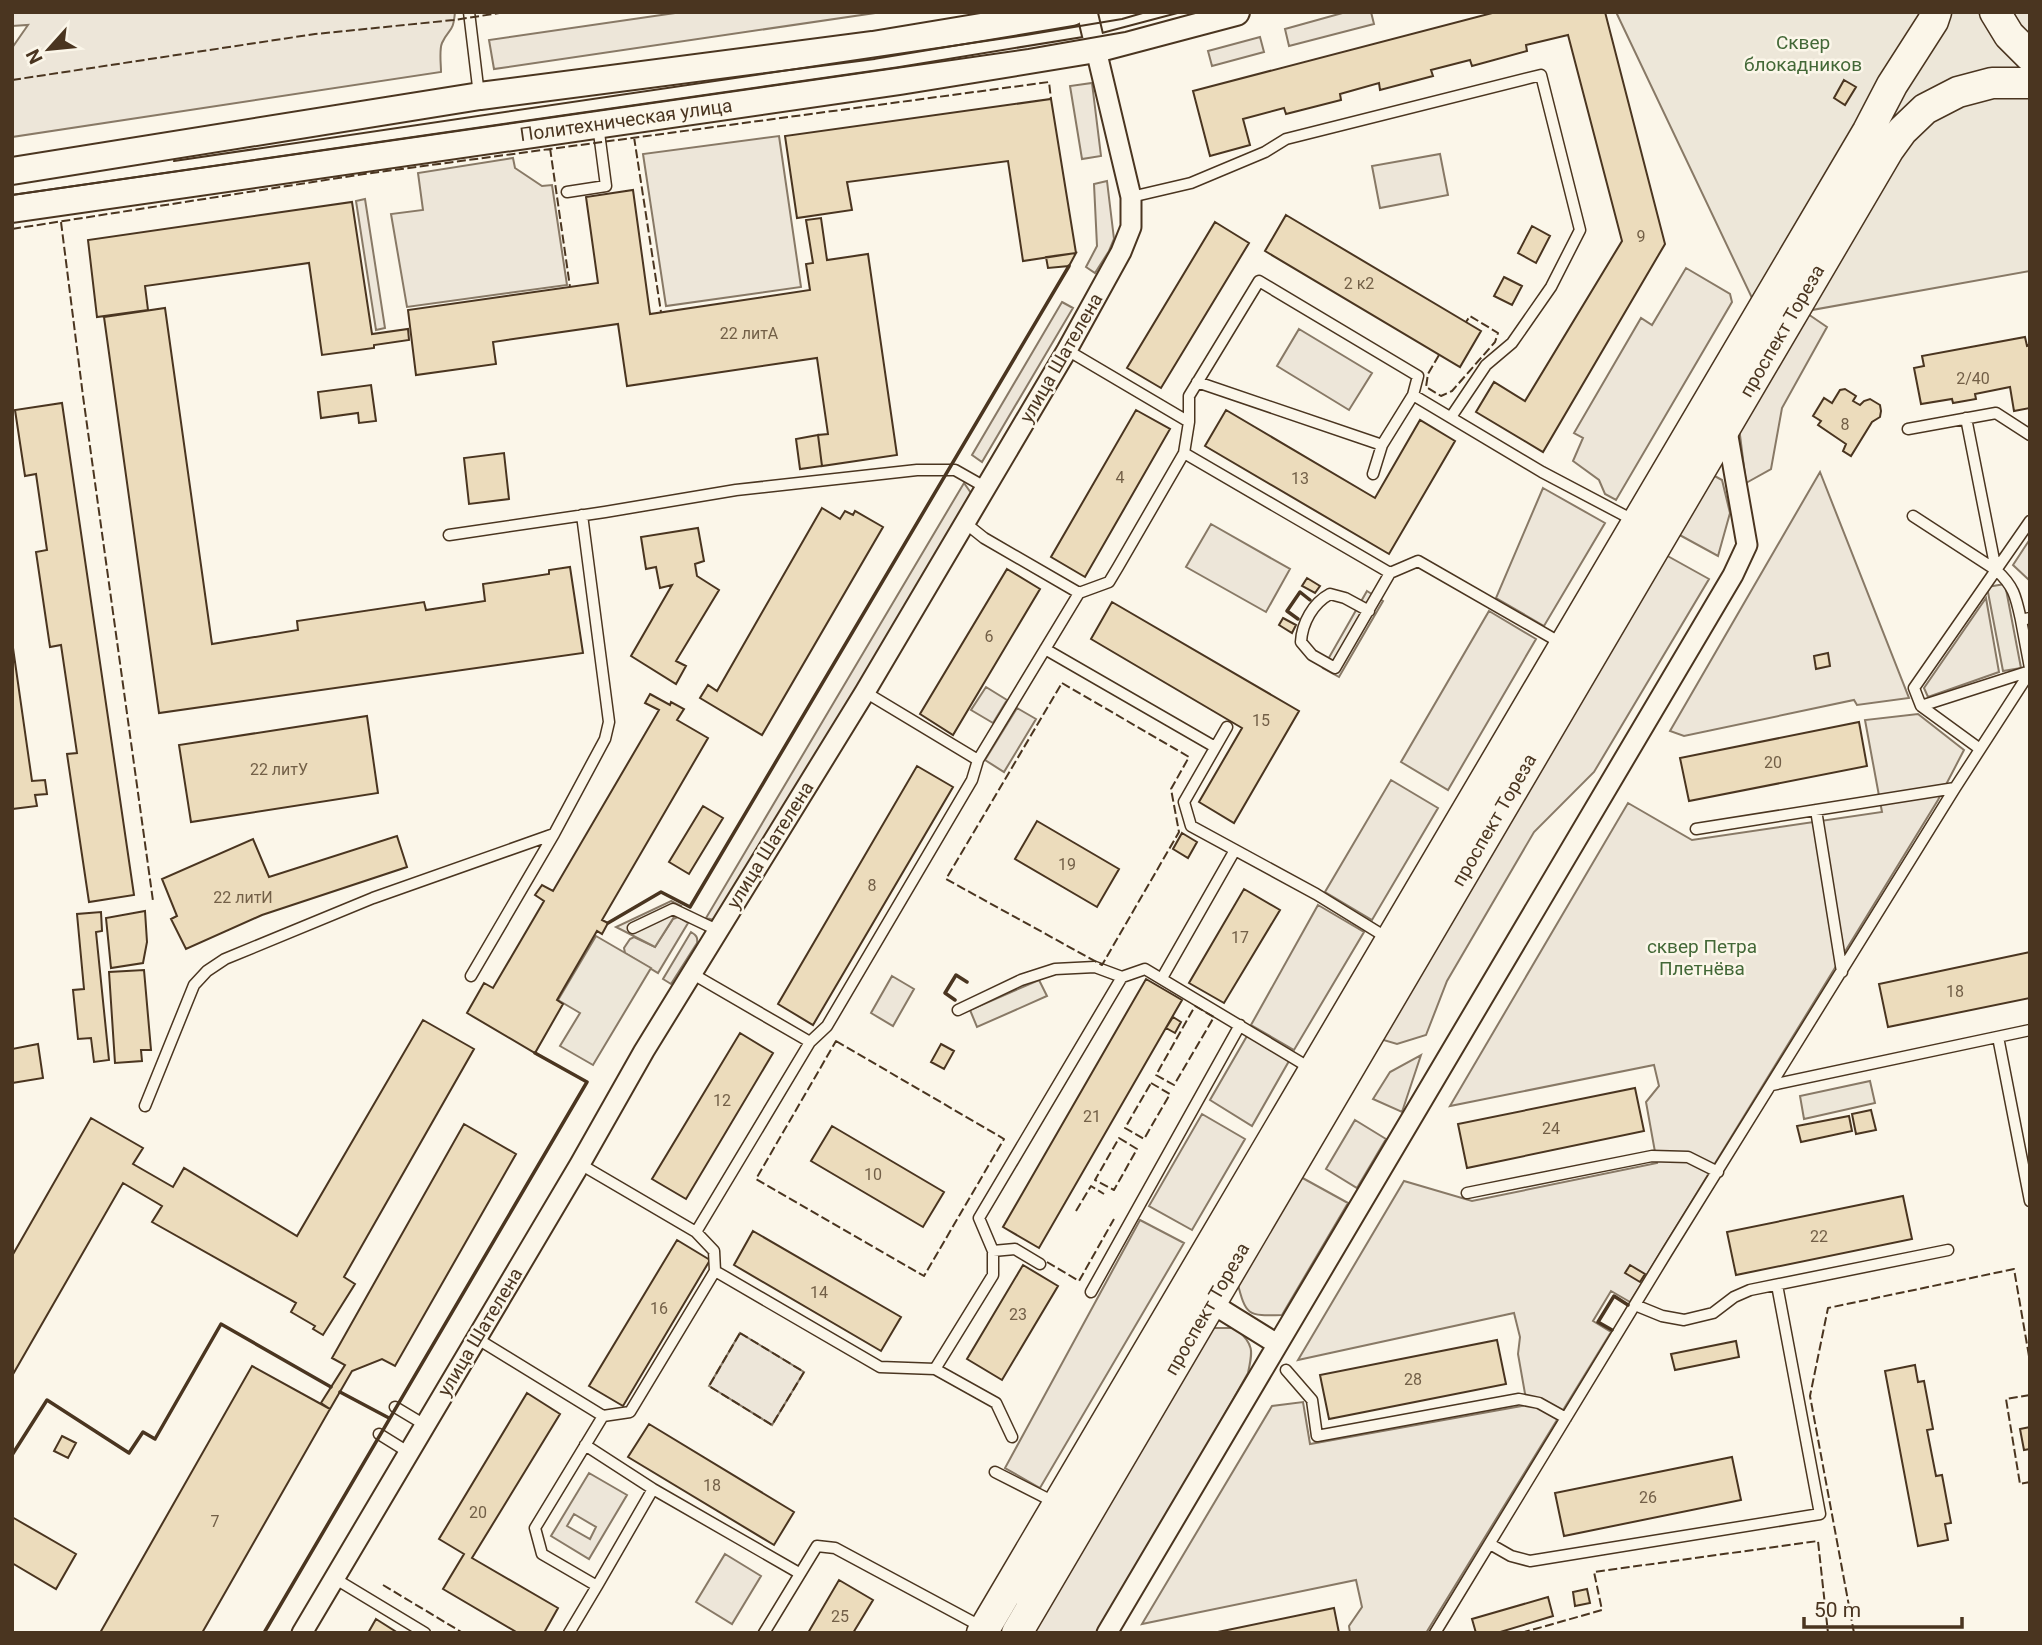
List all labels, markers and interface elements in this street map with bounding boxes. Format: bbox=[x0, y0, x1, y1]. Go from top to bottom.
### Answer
north arrow bbox=[14, 14, 84, 84]
park label: Сквер блокадников bbox=[1744, 31, 1862, 76]
text: N bbox=[21, 45, 48, 68]
street label: Политехническая улица bbox=[518, 94, 734, 146]
house number: 9 bbox=[1637, 227, 1646, 246]
street label: проспект Тореза bbox=[1735, 261, 1829, 401]
house number: 2 к2 bbox=[1344, 274, 1374, 293]
street label: улица Шателена bbox=[1015, 289, 1107, 427]
house number: 22 литА bbox=[720, 324, 779, 343]
house number: 2/40 bbox=[1956, 369, 1990, 388]
house number: 8 bbox=[1841, 415, 1850, 434]
house number: 4 bbox=[1116, 468, 1125, 487]
house number: 13 bbox=[1291, 469, 1309, 488]
house number: 6 bbox=[985, 627, 994, 646]
house number: 15 bbox=[1252, 711, 1270, 730]
street label: проспект Тореза bbox=[1447, 750, 1541, 890]
house number: 20 bbox=[1764, 753, 1782, 772]
house number: 22 литУ bbox=[250, 760, 308, 779]
street label: улица Шателена bbox=[722, 777, 818, 913]
house number: 19 bbox=[1058, 855, 1076, 874]
house number: 8 bbox=[868, 876, 877, 895]
house number: 22 литИ bbox=[213, 888, 273, 907]
house number: 17 bbox=[1231, 928, 1249, 947]
park label: сквер Петра Плетнёва bbox=[1647, 935, 1757, 980]
house number: 18 bbox=[1946, 982, 1964, 1001]
house number: 12 bbox=[713, 1091, 731, 1110]
house number: 21 bbox=[1083, 1107, 1101, 1126]
house number: 24 bbox=[1542, 1119, 1560, 1138]
house number: 10 bbox=[864, 1165, 882, 1184]
house number: 22 bbox=[1810, 1227, 1828, 1246]
street label: проспект Тореза bbox=[1160, 1239, 1254, 1379]
street label: улица Шателена bbox=[433, 1264, 527, 1400]
house number: 14 bbox=[810, 1283, 828, 1302]
house number: 16 bbox=[650, 1299, 668, 1318]
house number: 23 bbox=[1009, 1305, 1027, 1324]
house number: 28 bbox=[1404, 1370, 1422, 1389]
house number: 18 bbox=[703, 1476, 721, 1495]
house number: 26 bbox=[1639, 1488, 1657, 1507]
house number: 20 bbox=[469, 1503, 487, 1522]
house number: 7 bbox=[211, 1512, 220, 1531]
scale bar bbox=[1804, 1586, 1962, 1630]
text: 50 m bbox=[1814, 1598, 1861, 1622]
house number: 25 bbox=[831, 1607, 849, 1626]

